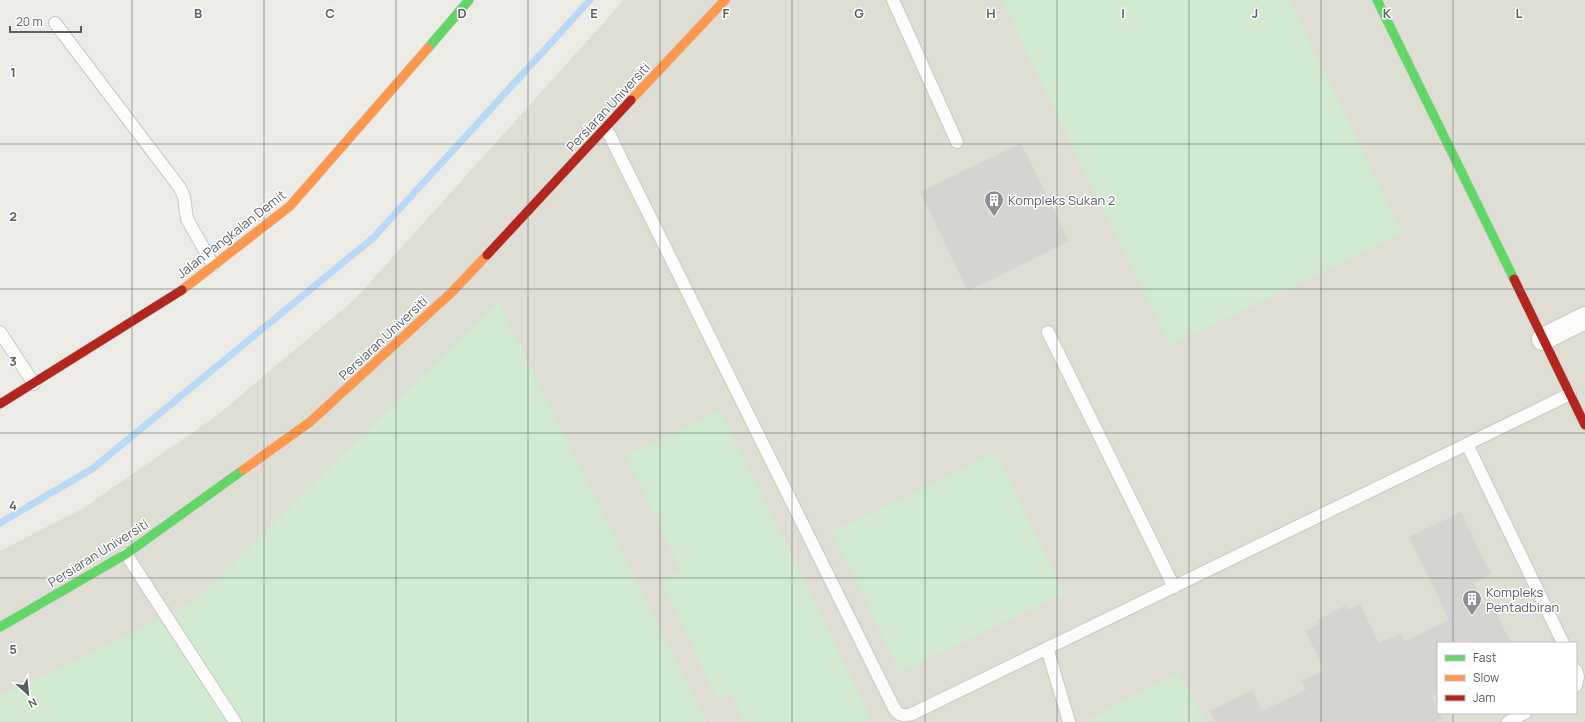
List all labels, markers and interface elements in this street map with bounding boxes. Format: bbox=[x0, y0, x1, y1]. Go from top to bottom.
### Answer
text: B bbox=[194, 4, 202, 22]
text: C bbox=[325, 4, 335, 22]
text: D bbox=[457, 4, 467, 22]
text: E bbox=[590, 4, 598, 22]
text: F bbox=[723, 4, 730, 22]
text: G bbox=[854, 4, 864, 22]
text: H bbox=[986, 4, 996, 22]
text: I bbox=[1121, 4, 1125, 22]
text: J bbox=[1252, 4, 1258, 22]
text: K bbox=[1383, 4, 1392, 22]
text: L bbox=[1516, 4, 1523, 22]
scale bar bbox=[10, 8, 81, 34]
text: 20 m bbox=[16, 13, 43, 30]
street label: Persiaran Universiti bbox=[562, 59, 654, 155]
text: 1 bbox=[10, 63, 16, 81]
street label: Jalan Pangkalan Demit bbox=[173, 186, 289, 282]
building icon: Kompleks Sukan 2 bbox=[983, 189, 1005, 217]
place label: Kompleks Sukan 2 bbox=[1008, 191, 1115, 209]
text: 2 bbox=[9, 207, 17, 225]
street label: Persiaran Universiti bbox=[335, 292, 431, 384]
text: 3 bbox=[9, 352, 17, 370]
text: 4 bbox=[9, 496, 17, 514]
street label: Persiaran Universiti bbox=[44, 515, 152, 591]
place label: Kompleks Pentadbiran bbox=[1486, 583, 1559, 616]
building icon: Kompleks Pentadbiran bbox=[1461, 588, 1483, 616]
text: 5 bbox=[9, 640, 17, 658]
legend bbox=[1437, 642, 1577, 714]
text: Fast bbox=[1473, 649, 1497, 666]
text: Slow bbox=[1473, 669, 1499, 686]
north arrow bbox=[8, 674, 48, 714]
text: Jam bbox=[1473, 689, 1495, 706]
text: N bbox=[26, 695, 40, 712]

